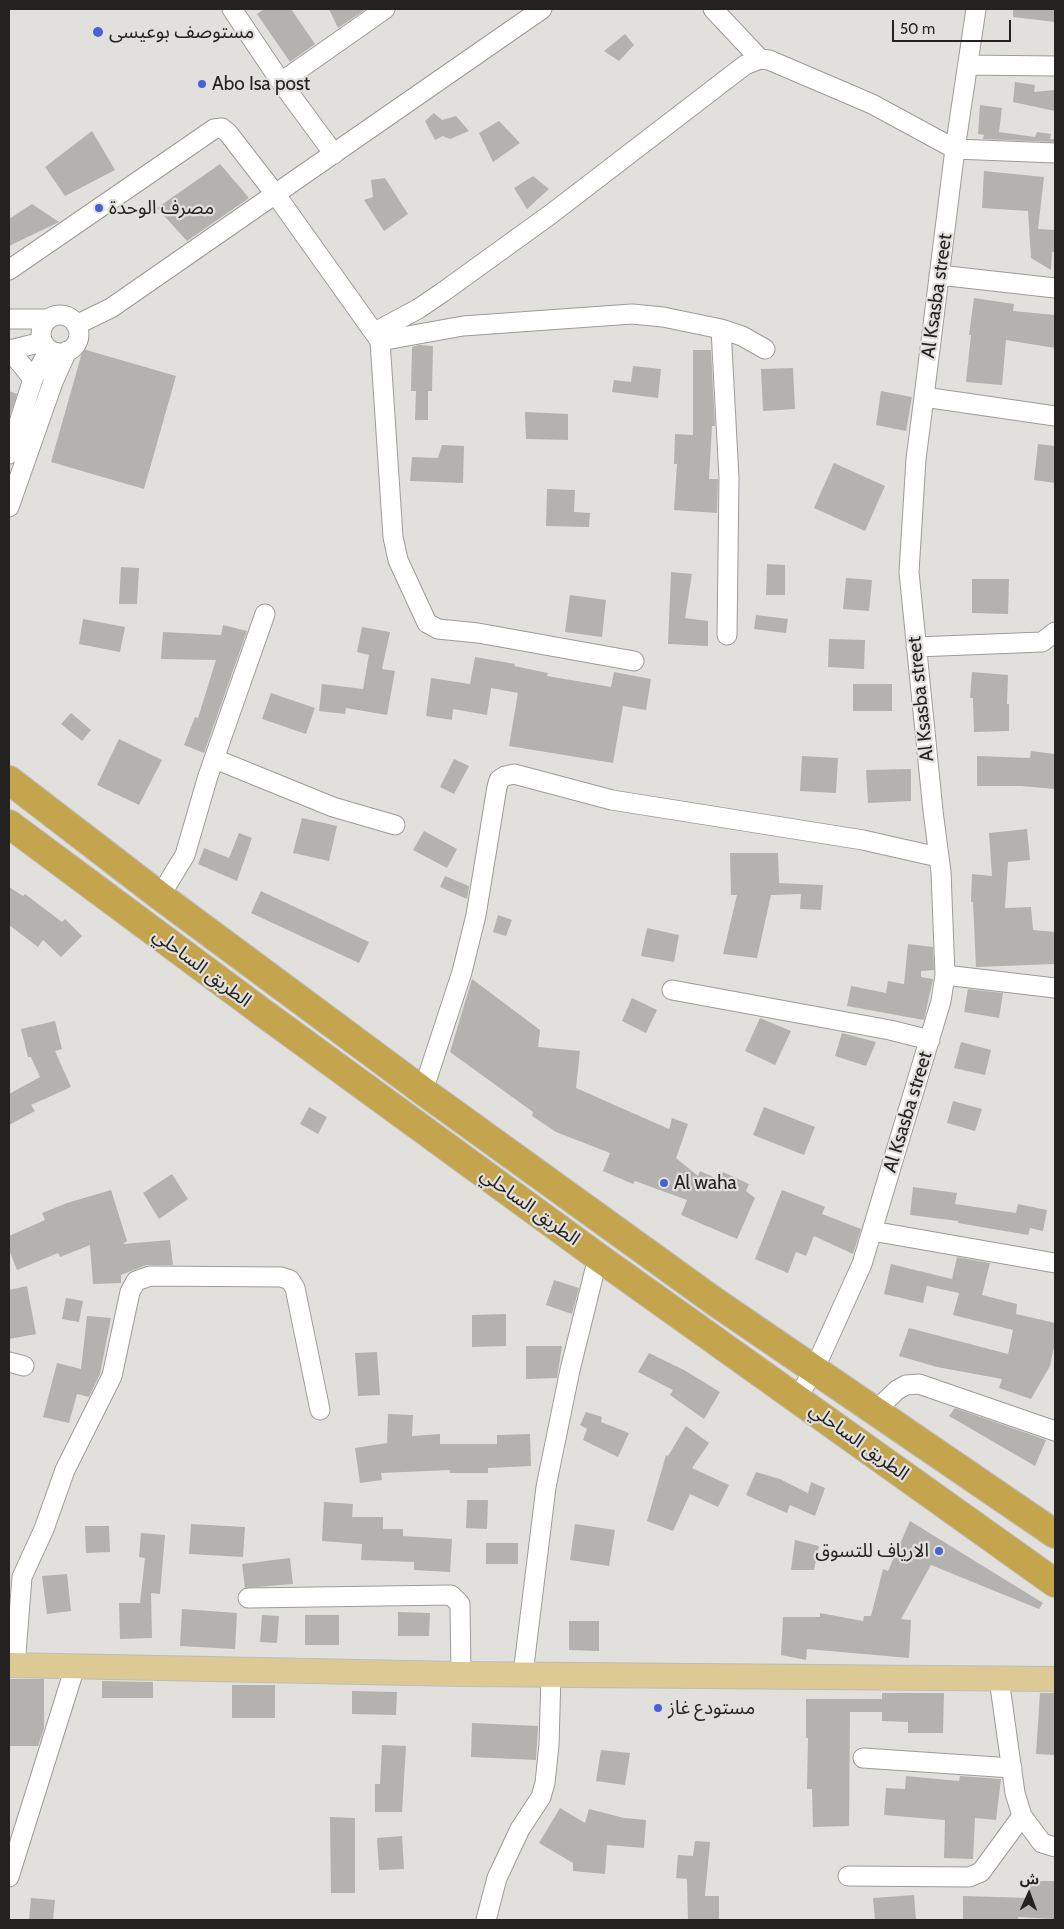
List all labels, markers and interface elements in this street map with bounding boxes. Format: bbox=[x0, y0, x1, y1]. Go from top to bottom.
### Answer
scale bar bbox=[894, 10, 1013, 42]
text: 50 m bbox=[900, 20, 935, 38]
place label: مستوصف بوعيسى bbox=[109, 21, 254, 43]
marker: مستوصف بوعيسى bbox=[91, 25, 105, 39]
place label: Abo Isa post bbox=[212, 73, 310, 95]
marker: Abo Isa post bbox=[196, 78, 208, 90]
place label: مصرف الوحدة bbox=[109, 197, 214, 219]
marker: مصرف الوحدة bbox=[93, 202, 105, 214]
street label: Al Ksasba street bbox=[917, 232, 957, 360]
street label: Al Ksasba street bbox=[903, 635, 939, 763]
street label: الطريق الساحلي bbox=[148, 924, 256, 1012]
street label: Al Ksasba street bbox=[879, 1049, 937, 1175]
street label: الطريق الساحلي bbox=[476, 1163, 584, 1251]
place label: Al waha bbox=[674, 1172, 737, 1194]
marker: Al waha bbox=[658, 1177, 670, 1189]
street label: الطريق الساحلي bbox=[805, 1398, 913, 1486]
place label: الارياف للتسوق bbox=[815, 1540, 929, 1562]
marker: الارياف للتسوق bbox=[933, 1545, 945, 1557]
place label: مستودع غاز bbox=[668, 1697, 755, 1719]
marker: مستودع غاز bbox=[652, 1702, 664, 1714]
north arrow bbox=[1004, 1869, 1054, 1919]
text: ش bbox=[1020, 1870, 1039, 1888]

